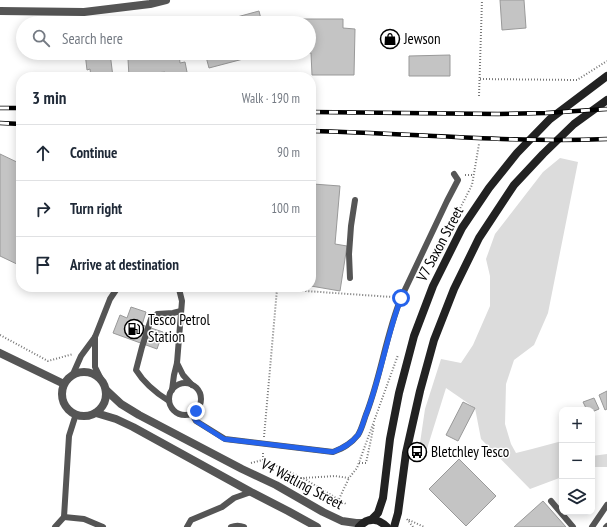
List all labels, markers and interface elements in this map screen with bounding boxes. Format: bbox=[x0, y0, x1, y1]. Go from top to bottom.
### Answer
search box bbox=[16, 16, 316, 60]
icon: search bbox=[30, 27, 52, 49]
shop icon: Jewson bbox=[379, 28, 401, 50]
text: Search here bbox=[62, 29, 123, 48]
place label: Jewson bbox=[403, 29, 441, 48]
text: 3 min bbox=[32, 87, 66, 109]
text: Walk · 190 m bbox=[242, 90, 300, 107]
icon: ahead bbox=[32, 142, 54, 164]
text: Continue bbox=[70, 143, 117, 162]
text: 90 m bbox=[277, 144, 300, 161]
icon: right bbox=[32, 198, 54, 220]
text: Turn right bbox=[70, 199, 122, 218]
text: 100 m bbox=[271, 200, 300, 217]
street label: V7 Saxon Street bbox=[411, 203, 467, 285]
icon: arrive bbox=[32, 254, 54, 276]
text: Arrive at destination bbox=[70, 255, 179, 274]
route start bbox=[392, 289, 410, 307]
place label: Tesco Petrol Station bbox=[148, 310, 210, 346]
fuel station icon: Tesco Petrol Station bbox=[123, 318, 145, 340]
route end bbox=[187, 402, 205, 420]
map controls bbox=[559, 407, 595, 515]
button: + bbox=[559, 407, 595, 443]
bus stop icon: Bletchley Tesco bbox=[406, 441, 428, 463]
place label: Bletchley Tesco bbox=[431, 442, 509, 461]
button: − bbox=[559, 443, 595, 479]
street label: V4 Watling Street bbox=[257, 453, 347, 513]
button: layers bbox=[559, 479, 595, 515]

